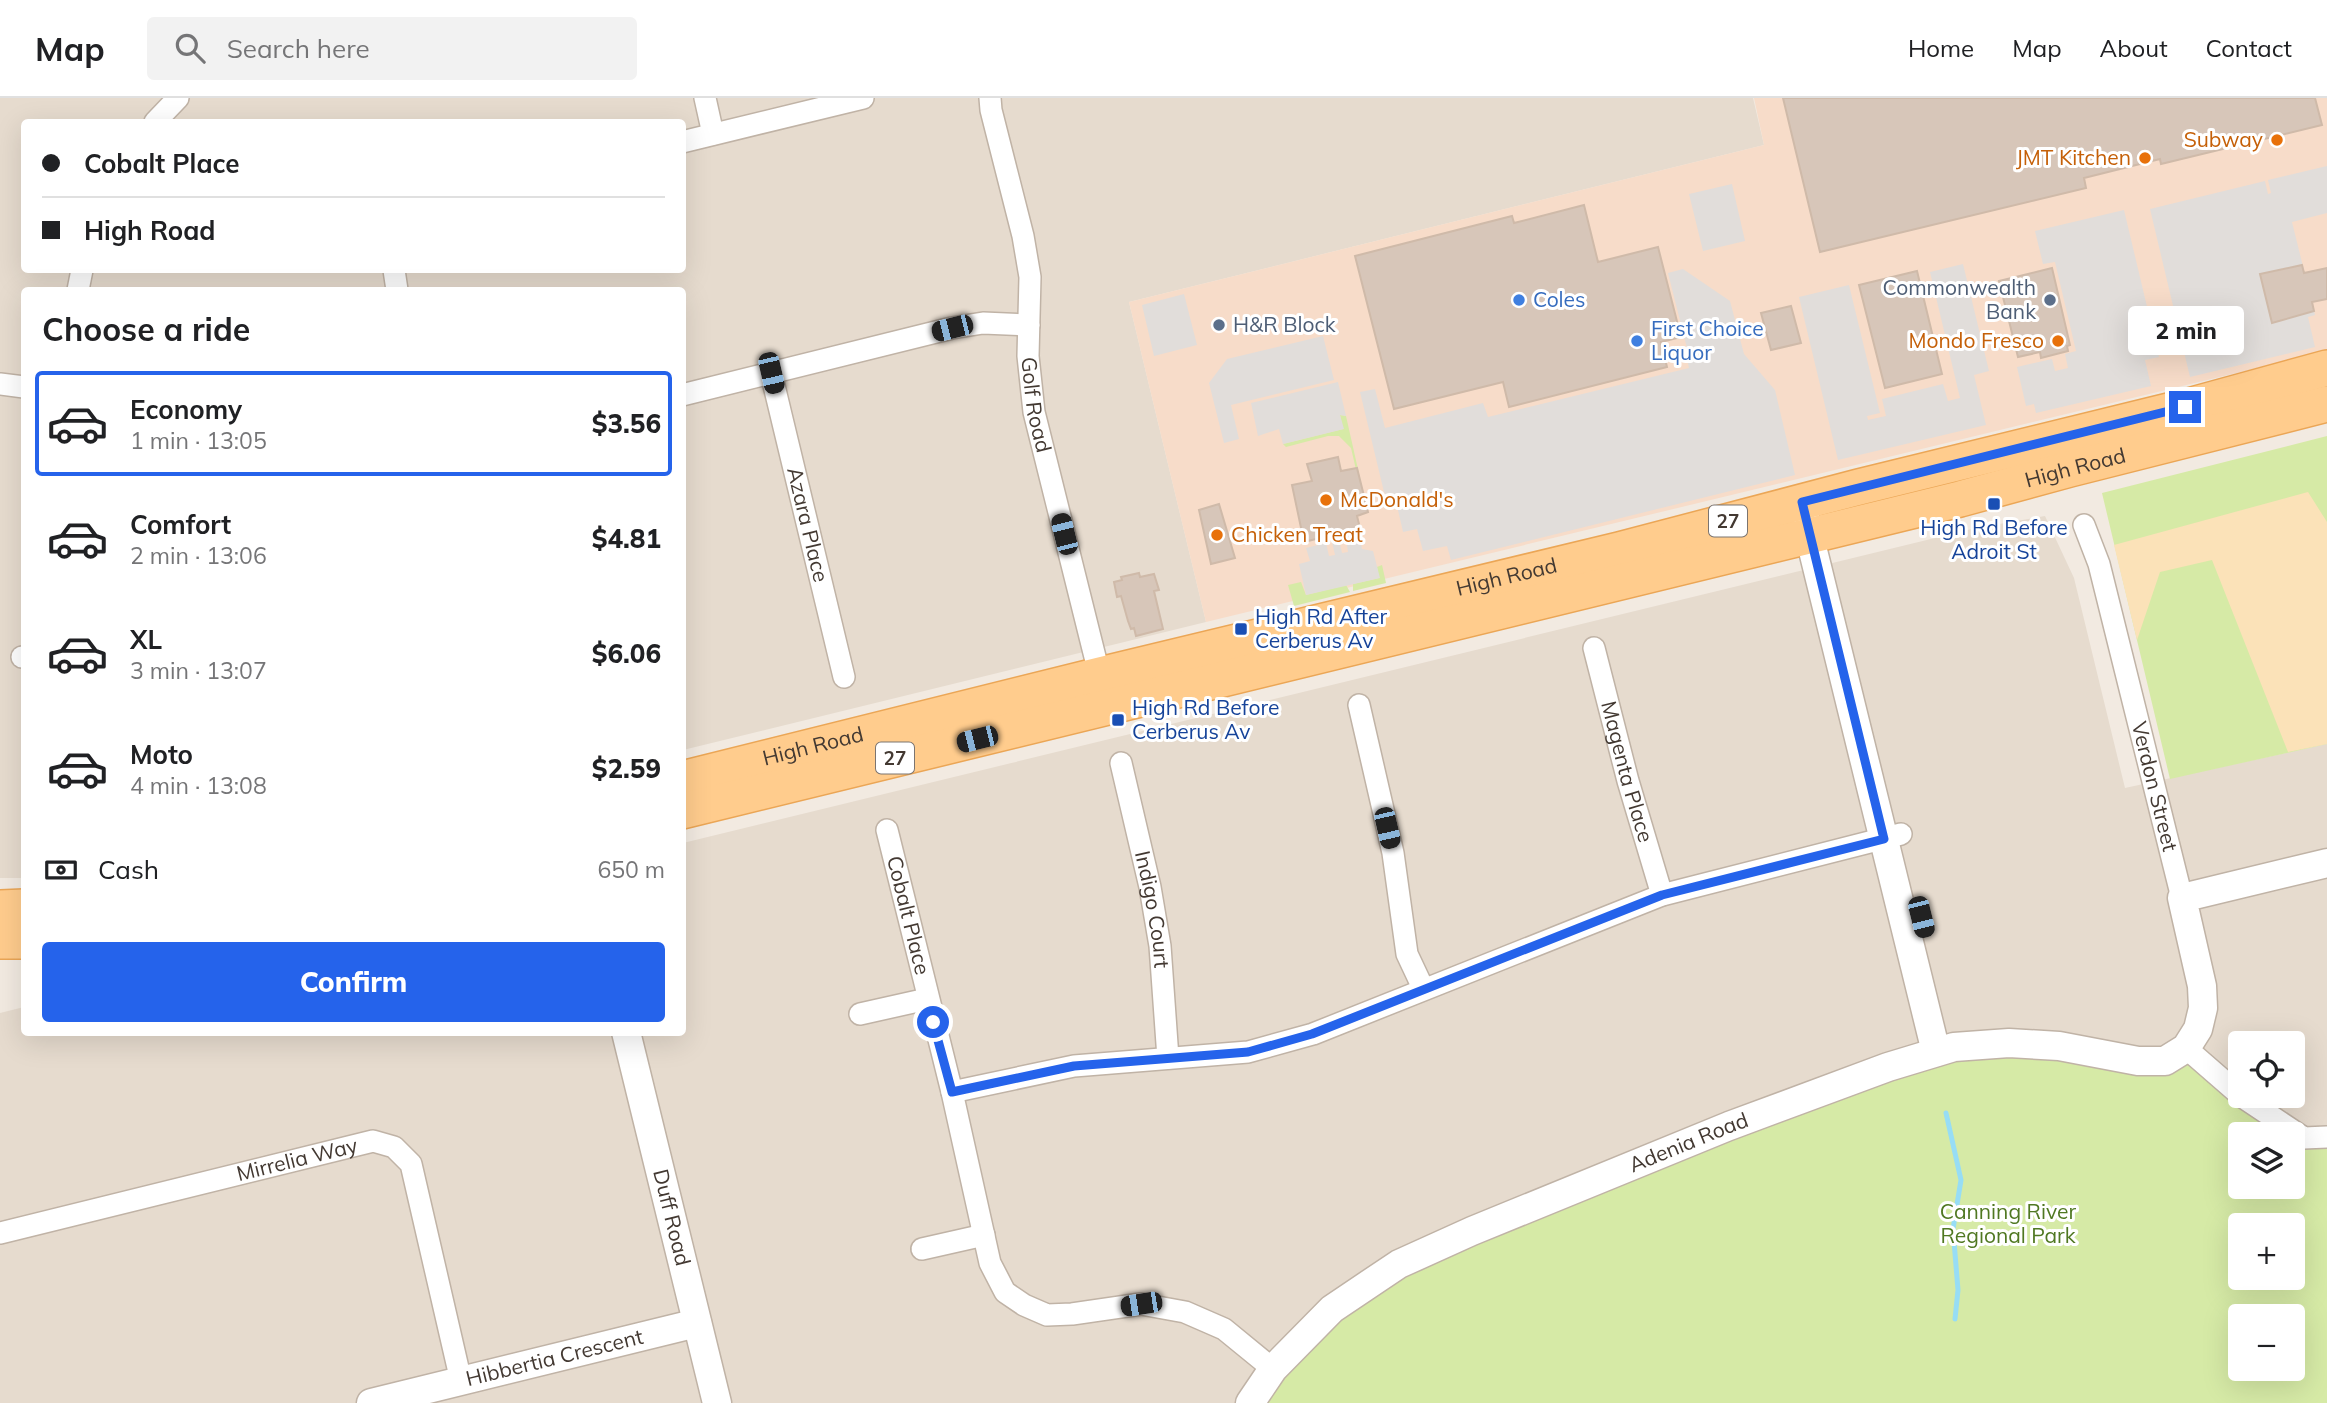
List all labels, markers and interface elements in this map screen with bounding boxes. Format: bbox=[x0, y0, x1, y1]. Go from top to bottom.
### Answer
search box bbox=[147, 17, 637, 80]
text: Map bbox=[35, 28, 105, 69]
icon: search bbox=[171, 29, 209, 67]
text: Search here bbox=[227, 32, 370, 65]
text: Home bbox=[1908, 33, 1974, 63]
text: Map bbox=[2012, 33, 2062, 63]
text: About bbox=[2100, 33, 2168, 63]
text: Contact bbox=[2206, 33, 2292, 63]
place label: Subway bbox=[2184, 126, 2263, 152]
marker: Subway bbox=[2269, 132, 2285, 148]
place label: JMT Kitchen bbox=[2016, 144, 2131, 170]
text: Cobalt Place bbox=[84, 147, 240, 180]
marker: JMT Kitchen bbox=[2137, 150, 2153, 166]
text: High Road bbox=[84, 214, 215, 247]
place label: Commonwealth Bank bbox=[1883, 274, 2036, 324]
place label: Coles bbox=[1533, 286, 1585, 312]
marker: Coles bbox=[1511, 292, 1527, 308]
marker: Commonwealth Bank bbox=[2042, 292, 2058, 308]
callout: 2 min bbox=[2127, 306, 2243, 354]
text: Choose a ride bbox=[42, 309, 250, 349]
place label: H&R Block bbox=[1233, 311, 1336, 337]
car bbox=[930, 313, 975, 343]
place label: First Choice Liquor bbox=[1651, 315, 1764, 365]
text: 2 min bbox=[2155, 316, 2217, 345]
marker: H&R Block bbox=[1211, 317, 1227, 333]
place label: Mondo Fresco bbox=[1909, 327, 2044, 353]
marker: First Choice Liquor bbox=[1629, 333, 1645, 349]
marker: Mondo Fresco bbox=[2050, 333, 2066, 349]
car bbox=[757, 350, 786, 396]
street label: Golf Road bbox=[1016, 356, 1058, 455]
route end bbox=[2169, 391, 2201, 423]
icon: car bbox=[46, 392, 109, 455]
text: Economy bbox=[130, 393, 242, 426]
text: $3.56 bbox=[592, 407, 661, 440]
text: 1 min · 13:05 bbox=[130, 426, 267, 455]
street label: High Road bbox=[2022, 441, 2128, 493]
street label: Azara Place bbox=[782, 464, 835, 585]
place label: McDonald's bbox=[1340, 486, 1454, 512]
marker: McDonald's bbox=[1318, 492, 1334, 508]
marker: High Rd Before Adroit St bbox=[1986, 496, 2002, 512]
road number: 27 bbox=[1709, 506, 1747, 536]
icon: car bbox=[46, 507, 109, 570]
text: Comfort bbox=[130, 508, 231, 541]
car bbox=[1049, 511, 1080, 557]
place label: High Rd Before Adroit St bbox=[1920, 514, 2068, 564]
place label: Chicken Treat bbox=[1231, 521, 1363, 547]
text: $4.81 bbox=[592, 522, 661, 555]
marker: Chicken Treat bbox=[1209, 527, 1225, 543]
text: 2 min · 13:06 bbox=[130, 541, 267, 570]
street label: High Road bbox=[1453, 551, 1560, 601]
place label: High Rd After Cerberus Av bbox=[1255, 603, 1387, 653]
marker: High Rd After Cerberus Av bbox=[1233, 621, 1249, 637]
icon: car bbox=[46, 622, 109, 685]
text: XL bbox=[130, 623, 162, 656]
text: $6.06 bbox=[592, 637, 661, 670]
text: 3 min · 13:07 bbox=[130, 656, 267, 685]
place label: High Rd Before Cerberus Av bbox=[1132, 694, 1279, 744]
street label: Magenta Place bbox=[1596, 698, 1660, 845]
marker: High Rd Before Cerberus Av bbox=[1110, 712, 1126, 728]
street label: Verdon Street bbox=[2127, 719, 2184, 854]
street label: High Road bbox=[760, 720, 866, 770]
car bbox=[955, 724, 1000, 754]
icon: car bbox=[46, 737, 109, 800]
text: Moto bbox=[130, 738, 193, 771]
road number: 27 bbox=[876, 743, 914, 774]
text: $2.59 bbox=[592, 752, 661, 785]
text: 4 min · 13:08 bbox=[130, 771, 267, 800]
car bbox=[1373, 805, 1402, 851]
street label: Indigo Court bbox=[1130, 848, 1176, 969]
icon: cash bbox=[42, 851, 80, 889]
text: Cash bbox=[98, 853, 159, 886]
street label: Cobalt Place bbox=[882, 853, 936, 977]
text: 650 m bbox=[597, 855, 665, 884]
car bbox=[1906, 894, 1937, 940]
button: Confirm bbox=[42, 942, 665, 1022]
route start bbox=[917, 1006, 949, 1038]
map controls bbox=[2228, 1031, 2305, 1381]
button: locate bbox=[2228, 1031, 2305, 1108]
street label: Adenia Road bbox=[1625, 1106, 1751, 1178]
button: layers bbox=[2228, 1122, 2305, 1199]
street label: Mirrelia Way bbox=[234, 1131, 360, 1186]
street label: Duff Road bbox=[648, 1166, 697, 1268]
park label: Canning River Regional Park bbox=[1940, 1198, 2076, 1248]
button: + bbox=[2228, 1213, 2305, 1290]
car bbox=[1119, 1290, 1164, 1318]
button: − bbox=[2228, 1304, 2305, 1381]
street label: Hibbertia Crescent bbox=[463, 1323, 646, 1391]

